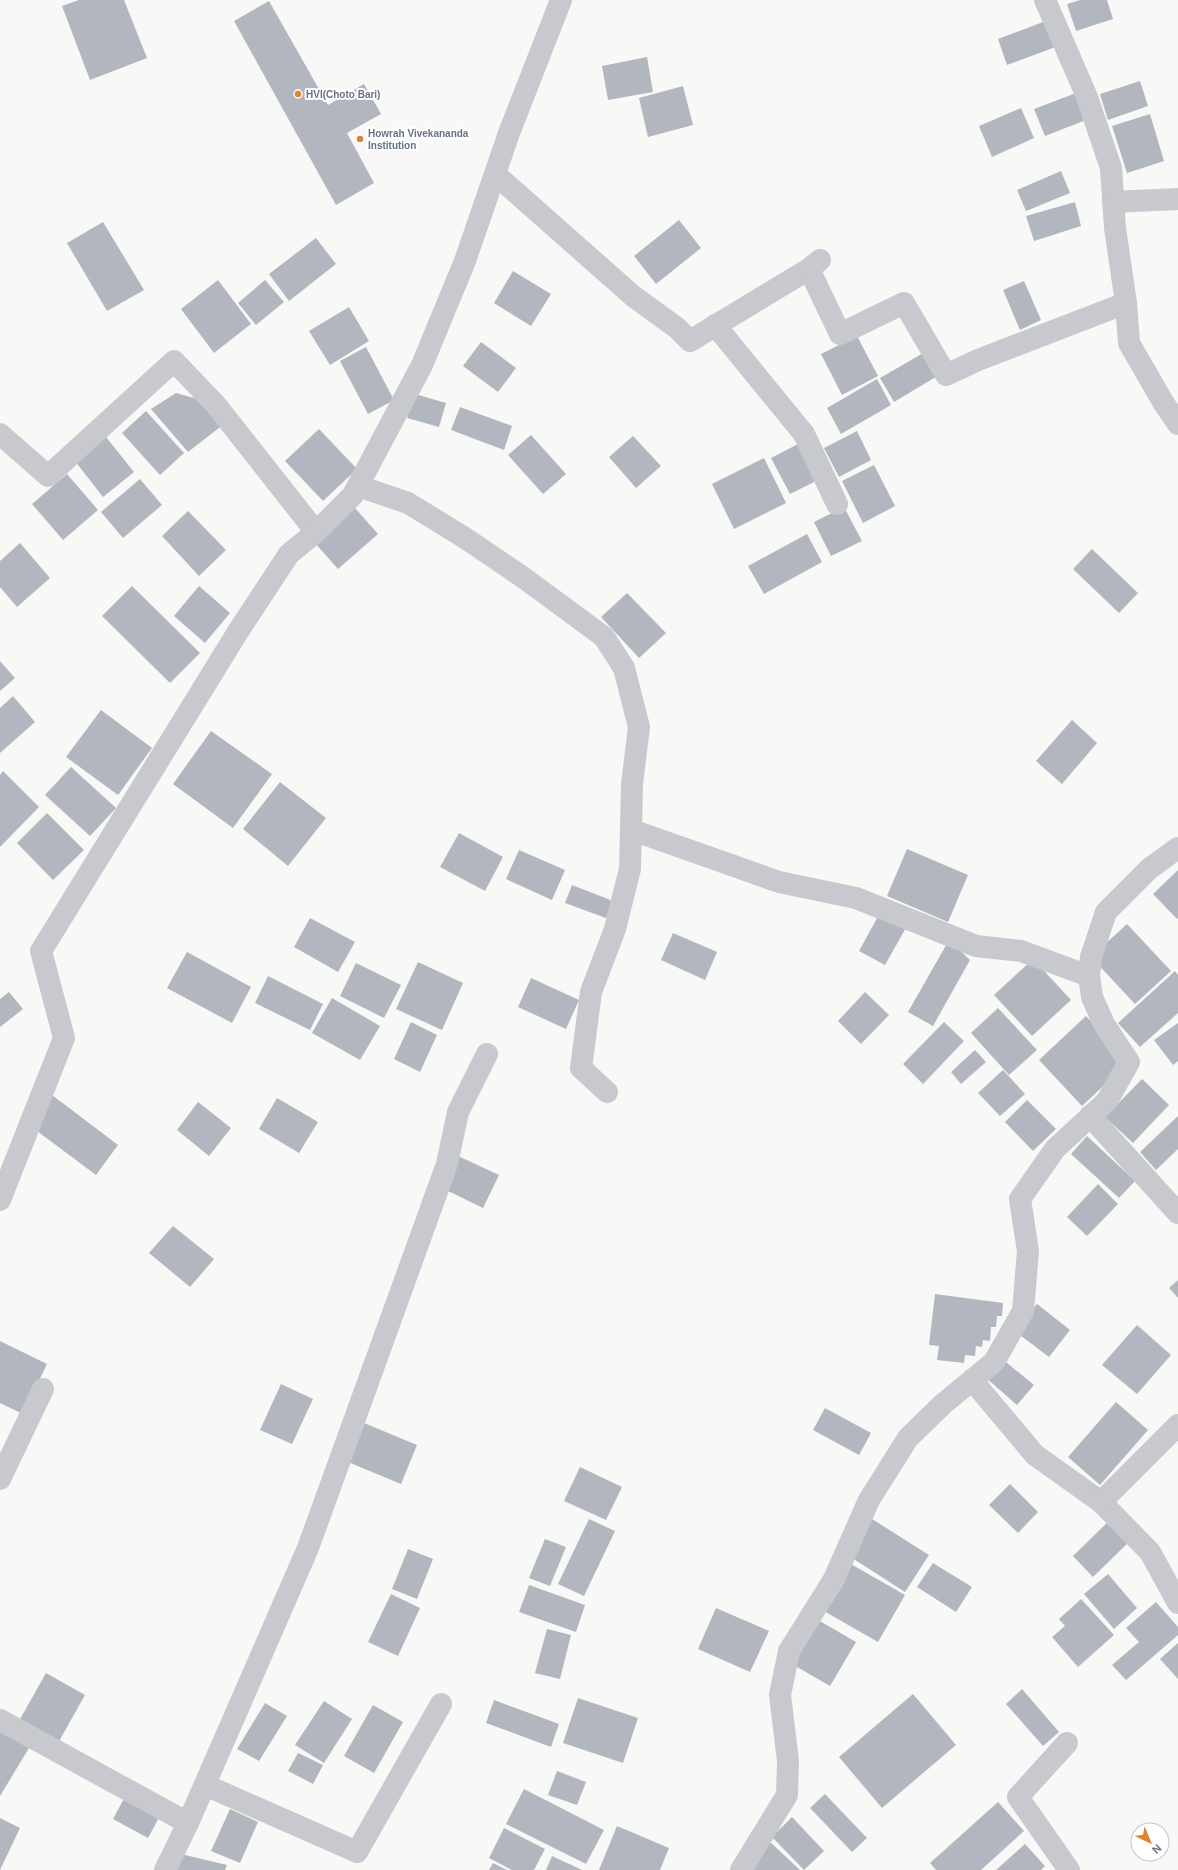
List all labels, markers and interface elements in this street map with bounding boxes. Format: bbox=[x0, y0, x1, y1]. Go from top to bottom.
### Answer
marker: HVI(Choto Bari) bbox=[293, 89, 303, 99]
place label: HVI(Choto Bari) bbox=[306, 89, 380, 100]
place label: Howrah Vivekananda Institution bbox=[368, 128, 469, 151]
marker: Howrah Vivekananda Institution bbox=[355, 134, 365, 144]
north arrow bbox=[1130, 1822, 1170, 1862]
text: N bbox=[1150, 1842, 1164, 1856]

